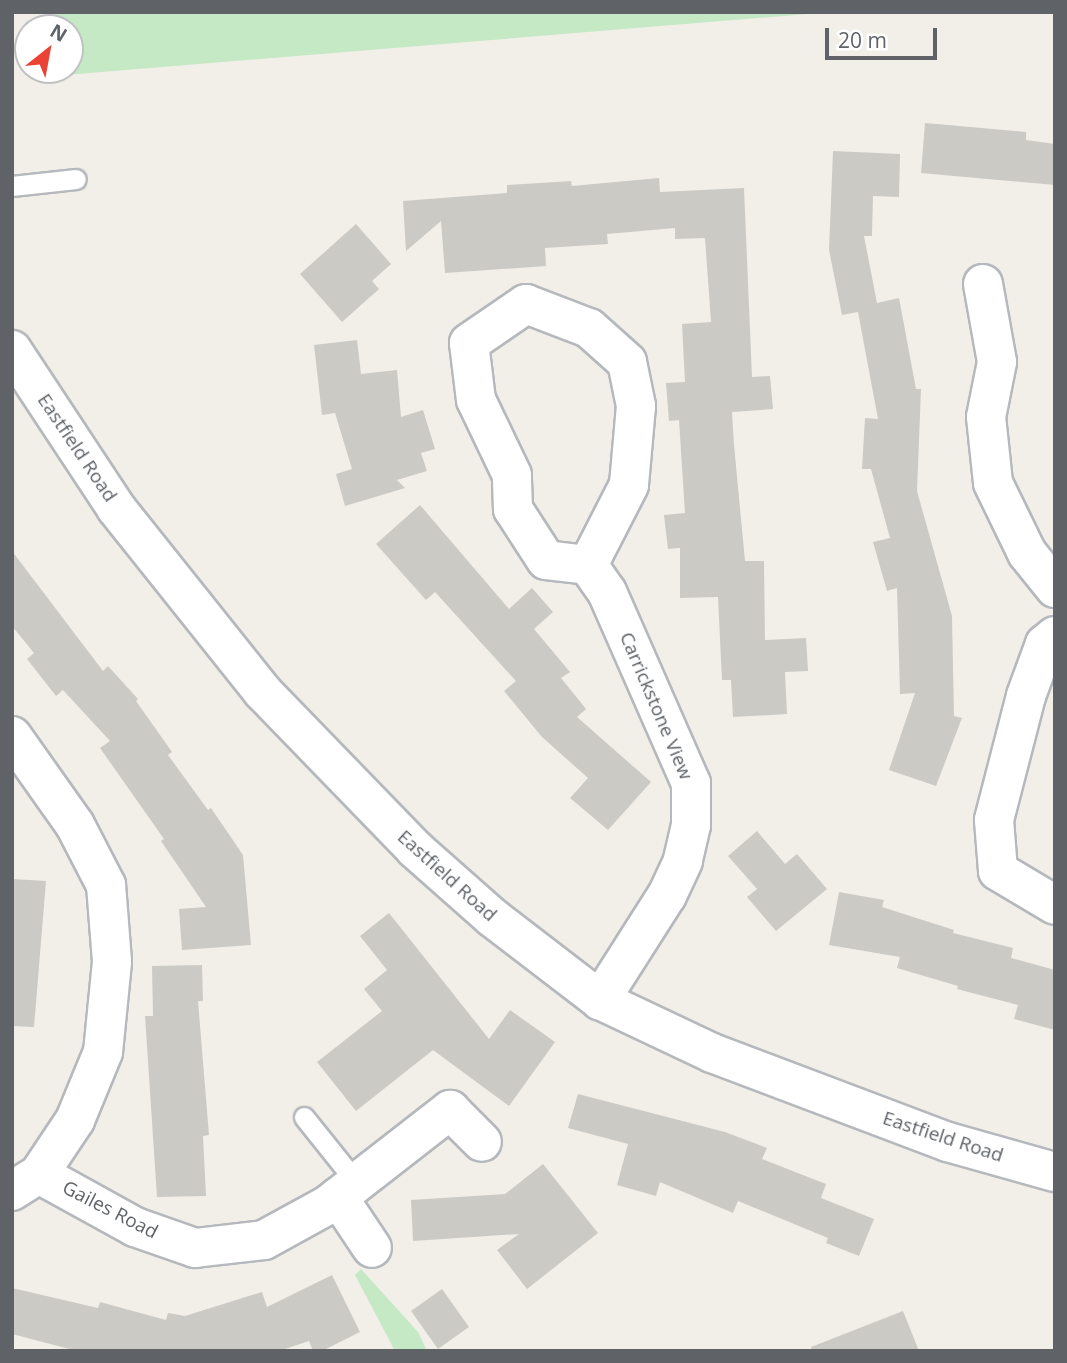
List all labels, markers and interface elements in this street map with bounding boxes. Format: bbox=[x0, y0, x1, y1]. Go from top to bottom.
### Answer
north arrow bbox=[14, 14, 84, 84]
scale bar bbox=[829, 14, 941, 58]
text: N bbox=[45, 18, 72, 48]
text: 20 m bbox=[838, 26, 887, 54]
street label: Eastfield Road bbox=[32, 390, 122, 506]
street label: Carrickstone View bbox=[615, 629, 697, 783]
street label: Eastfield Road bbox=[393, 826, 501, 926]
street label: Eastfield Road bbox=[880, 1107, 1006, 1167]
street label: Gailes Road bbox=[59, 1176, 161, 1244]

